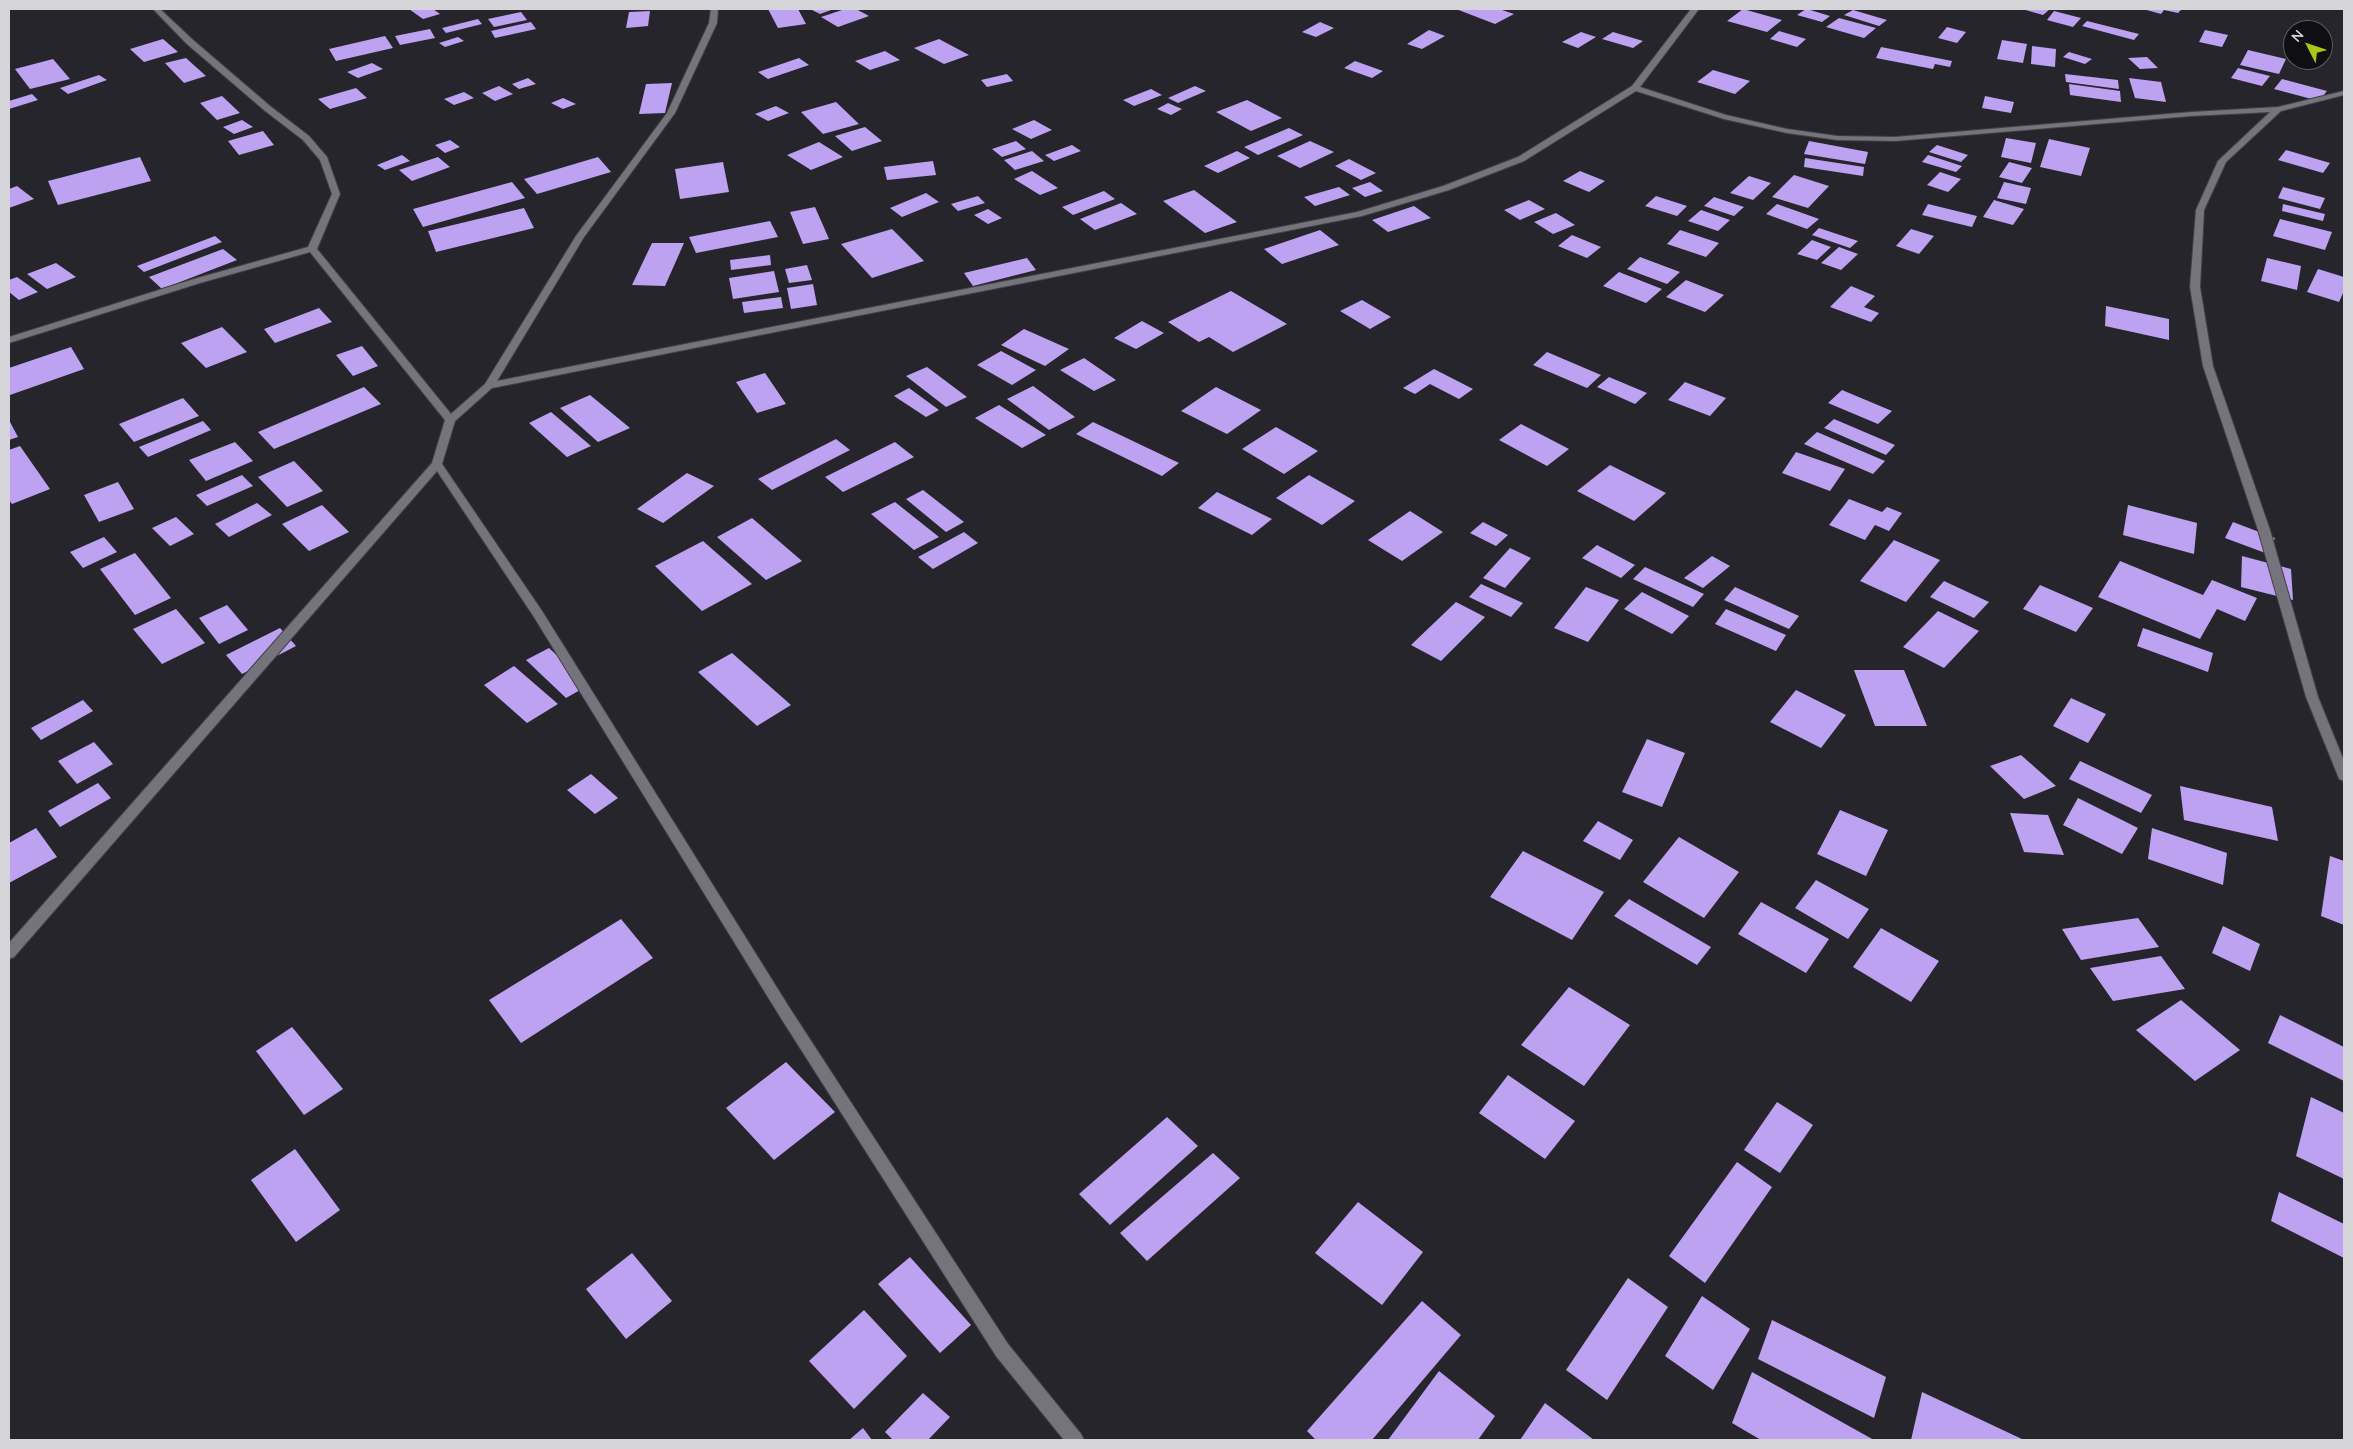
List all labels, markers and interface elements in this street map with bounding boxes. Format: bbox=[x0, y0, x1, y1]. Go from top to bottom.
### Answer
north arrow bbox=[2283, 20, 2333, 70]
text: N bbox=[2287, 26, 2308, 46]

